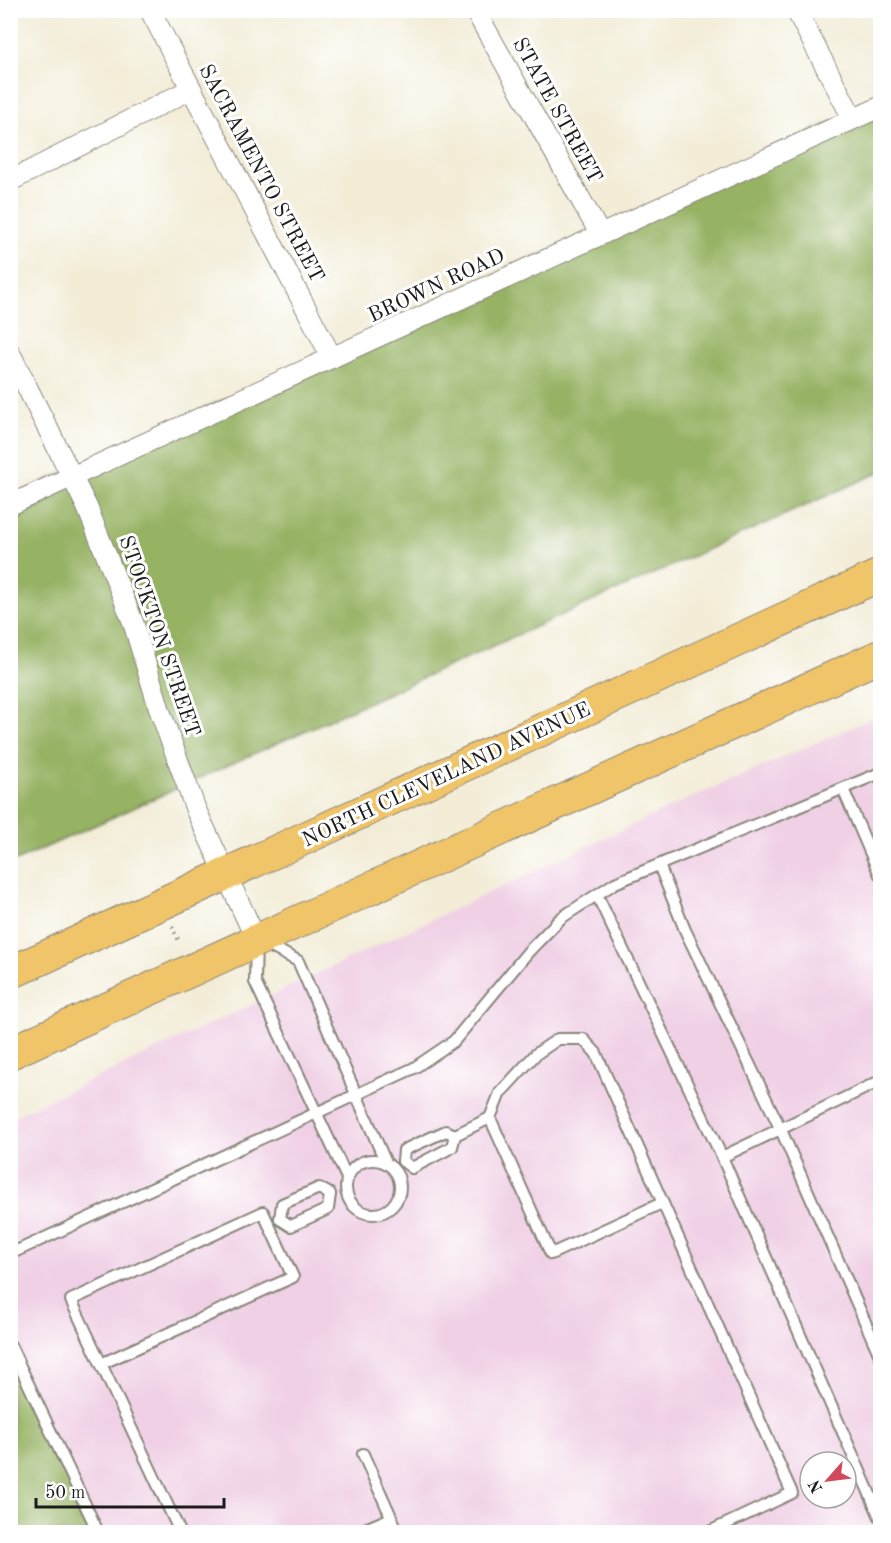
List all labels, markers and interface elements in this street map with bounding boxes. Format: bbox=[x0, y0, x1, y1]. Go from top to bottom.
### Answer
street label: STATE STREET bbox=[508, 34, 605, 187]
street label: SACRAMENTO STREET bbox=[194, 61, 327, 286]
street label: BROWN ROAD bbox=[365, 246, 508, 327]
street label: STOCKTON STREET bbox=[114, 533, 203, 740]
street label: NORTH CLEVELAND AVENUE bbox=[299, 699, 594, 852]
north arrow bbox=[798, 1450, 858, 1510]
scale bar bbox=[36, 1471, 224, 1509]
text: N bbox=[806, 1476, 826, 1495]
text: 50 m bbox=[45, 1484, 85, 1502]

